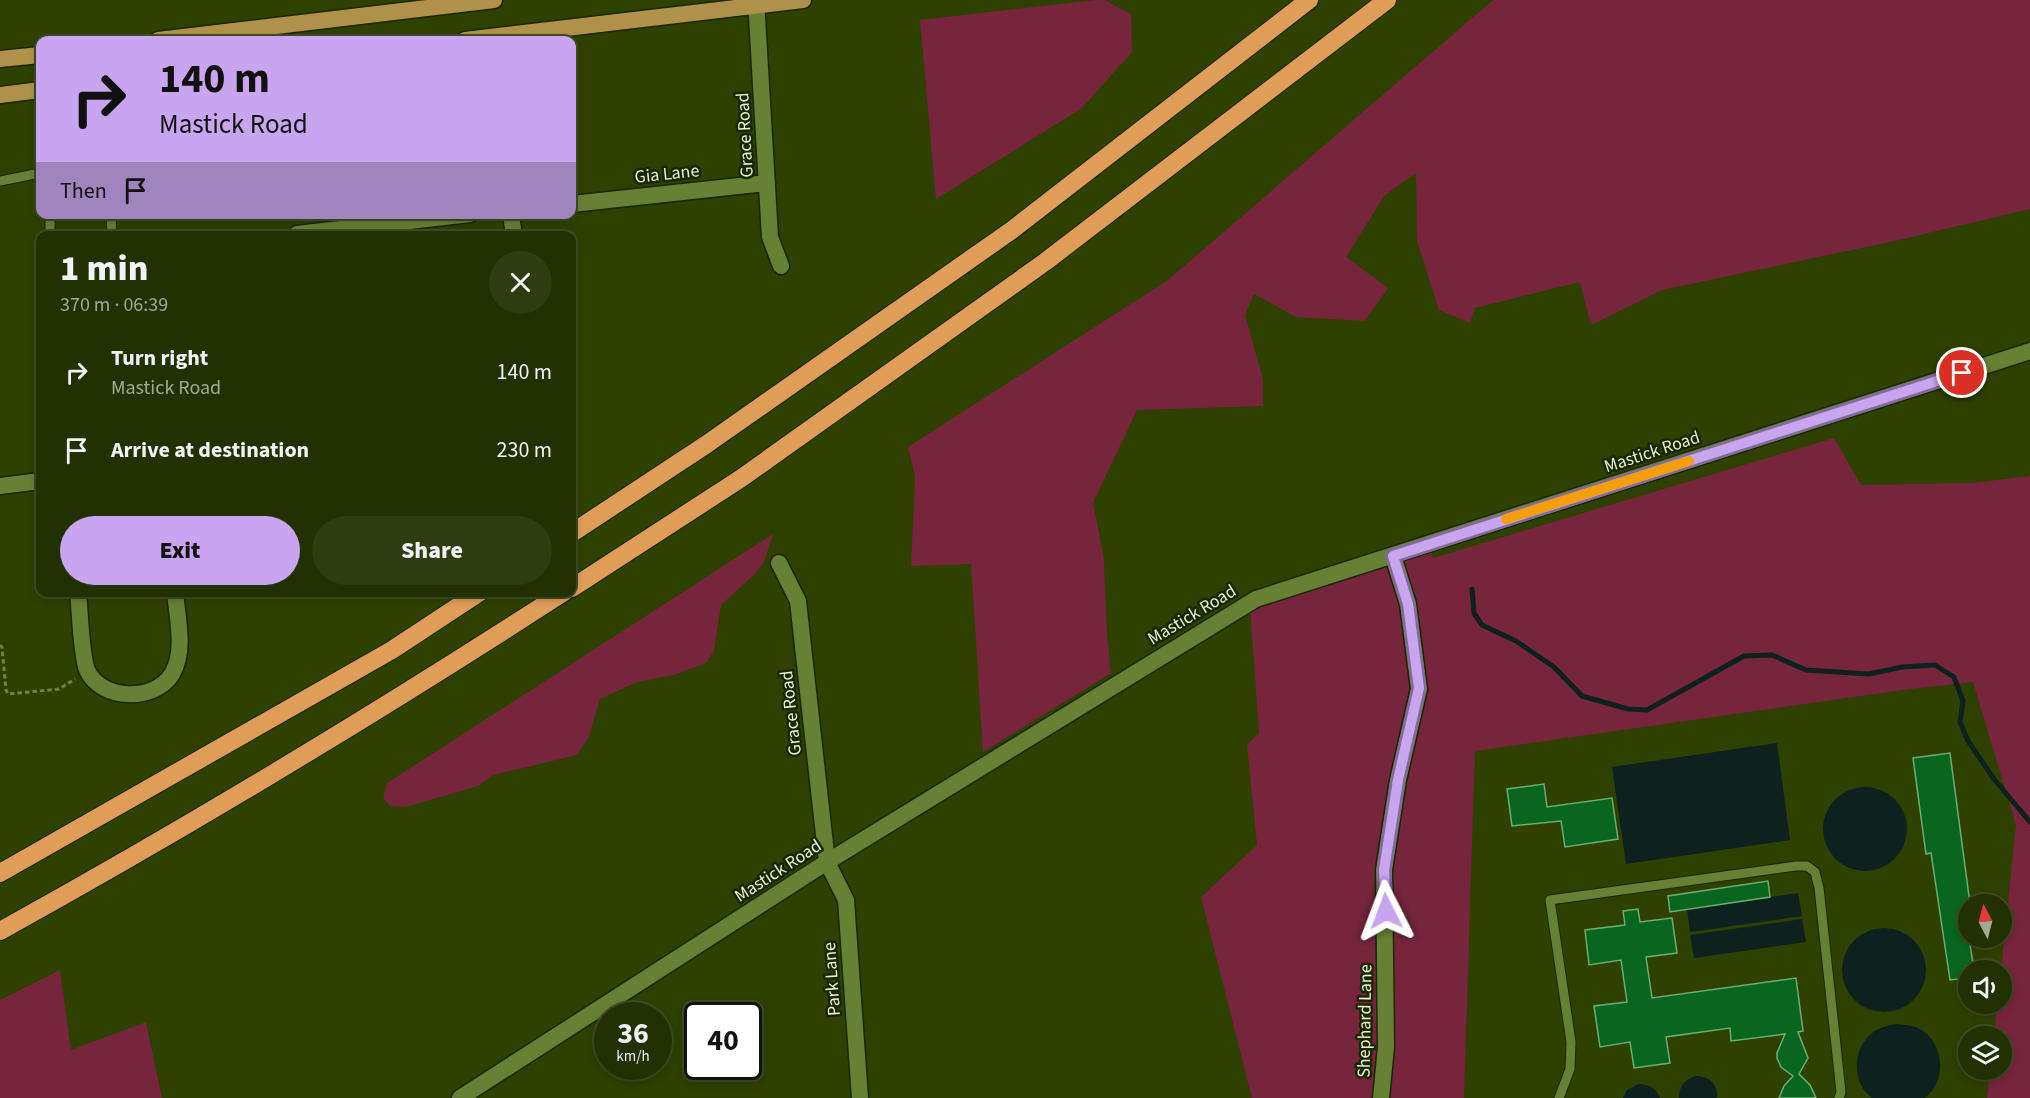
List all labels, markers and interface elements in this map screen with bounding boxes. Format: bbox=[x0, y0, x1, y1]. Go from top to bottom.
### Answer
text: 140 m bbox=[159, 49, 270, 109]
icon: right bbox=[60, 60, 138, 138]
street label: Grace Road bbox=[730, 92, 760, 178]
text: Mastick Road bbox=[159, 105, 308, 144]
street label: Gia Lane bbox=[633, 158, 701, 190]
icon: arrive bbox=[119, 174, 152, 207]
text: Then bbox=[60, 175, 107, 207]
text: 1 min bbox=[60, 243, 148, 294]
button: close bbox=[489, 251, 552, 314]
text: 370 m · 06:39 bbox=[60, 291, 168, 319]
text: Turn right bbox=[111, 342, 208, 374]
pin bbox=[1936, 347, 1987, 398]
icon: right bbox=[60, 356, 93, 389]
text: 140 m bbox=[497, 356, 552, 388]
icon: arrive bbox=[1945, 356, 1978, 389]
text: Mastick Road bbox=[111, 374, 221, 402]
street label: Mastick Road bbox=[1601, 425, 1703, 479]
icon: arrive bbox=[60, 434, 93, 467]
text: Arrive at destination bbox=[111, 434, 309, 466]
text: 230 m bbox=[497, 434, 552, 466]
button: Exit bbox=[60, 516, 300, 585]
button: Share bbox=[312, 516, 552, 585]
street label: Mastick Road bbox=[1143, 579, 1241, 651]
street label: Grace Road bbox=[774, 669, 808, 757]
street label: Mastick Road bbox=[730, 834, 826, 908]
position arrow bbox=[1354, 879, 1418, 943]
north arrow bbox=[1958, 894, 2012, 948]
map controls bbox=[1958, 894, 2012, 1080]
street label: Park Lane bbox=[817, 941, 847, 1017]
button: sound bbox=[1958, 960, 2012, 1014]
street label: Shephard Lane bbox=[1352, 964, 1378, 1078]
speed limit sign: 40 bbox=[684, 1002, 762, 1080]
text: 36 bbox=[617, 1012, 649, 1055]
button: layers bbox=[1958, 1026, 2012, 1080]
text: km/h bbox=[616, 1046, 650, 1067]

